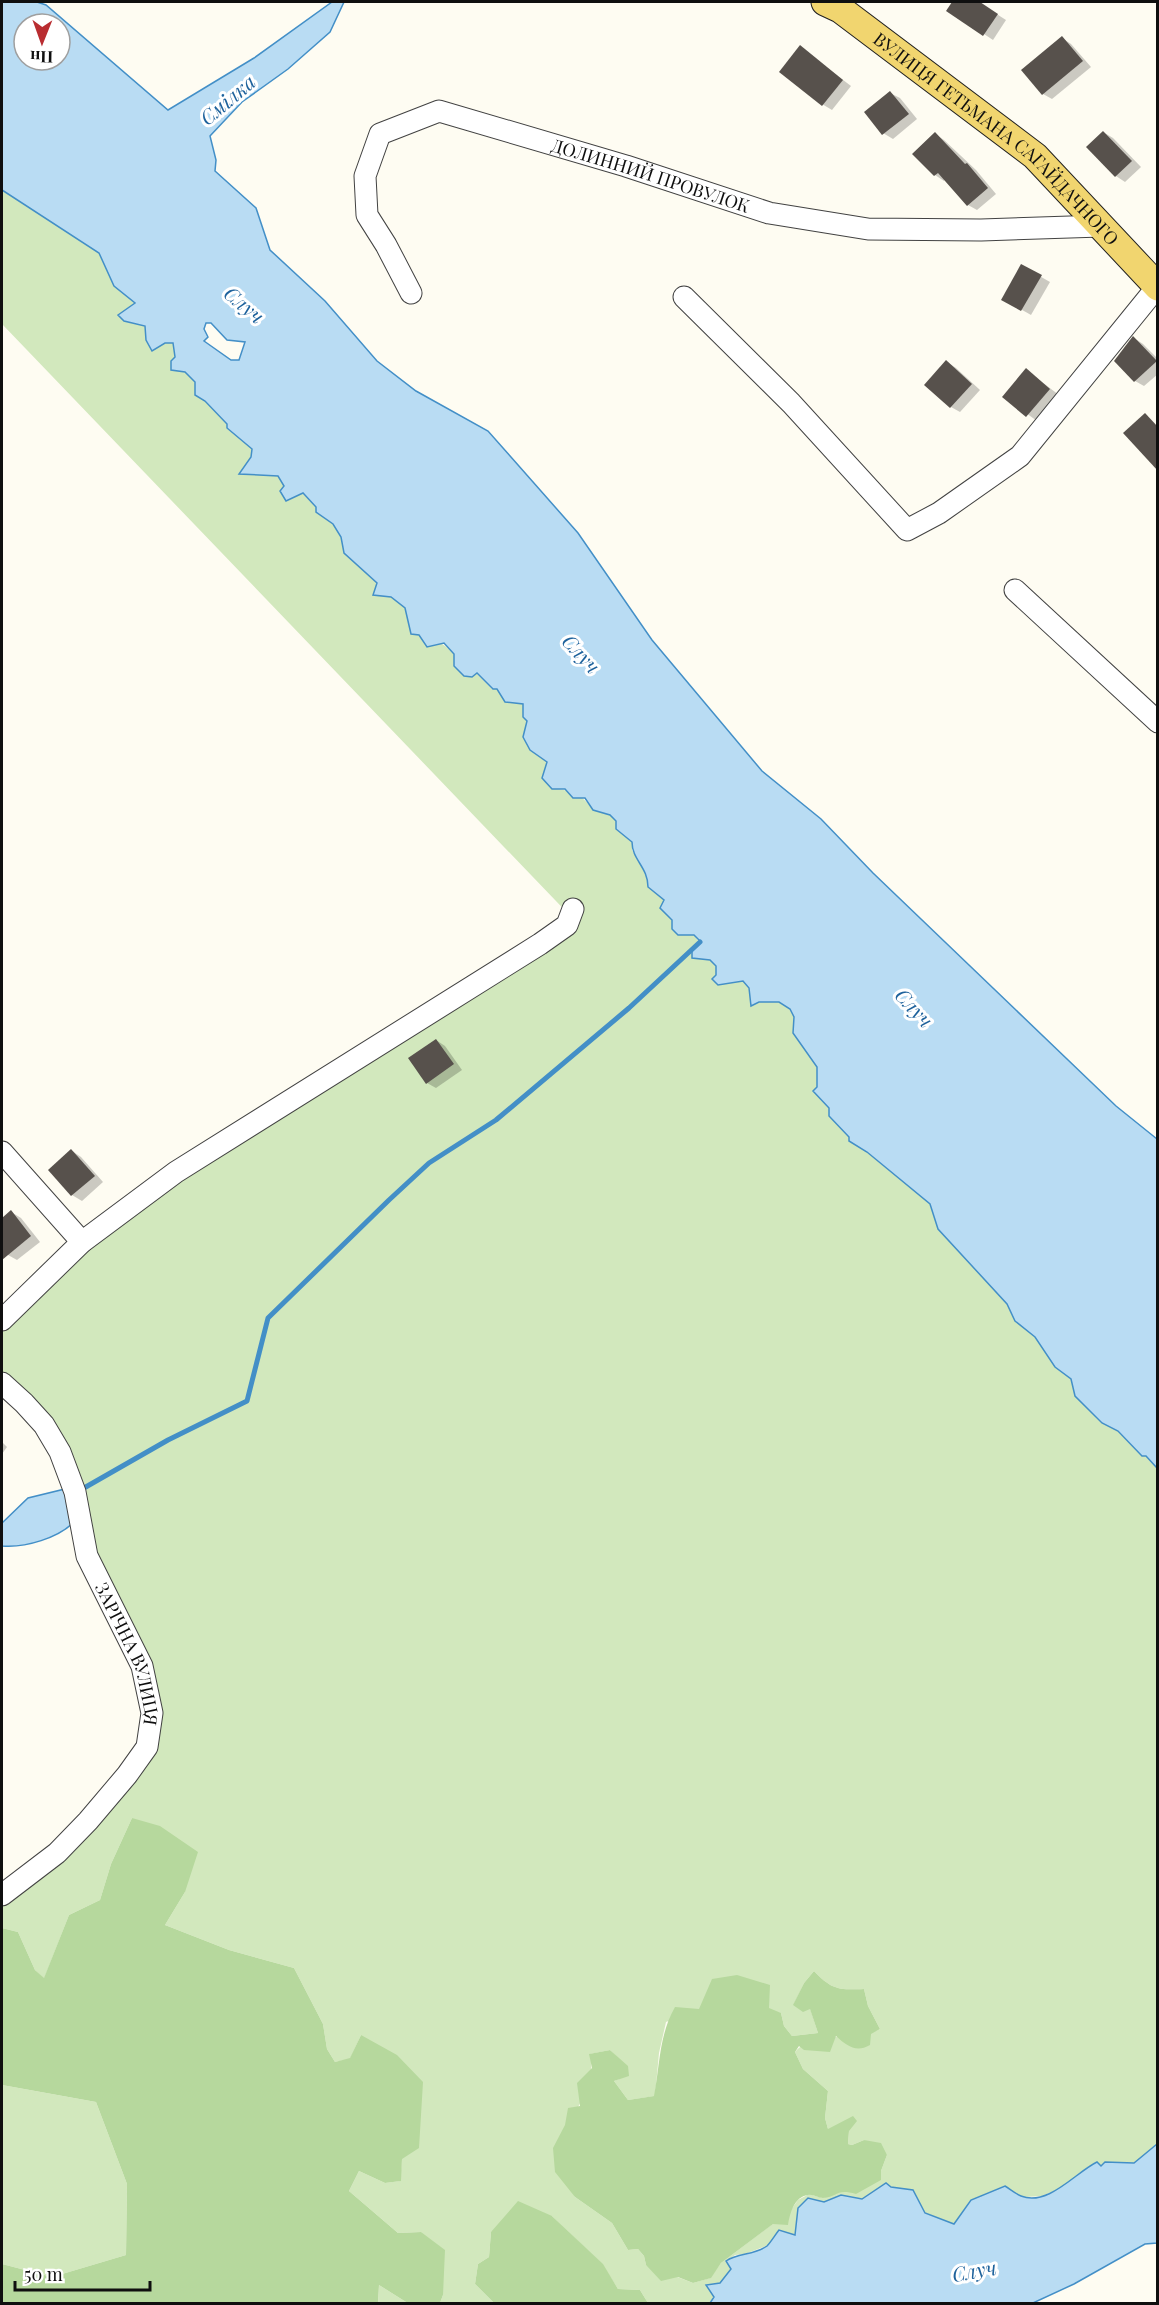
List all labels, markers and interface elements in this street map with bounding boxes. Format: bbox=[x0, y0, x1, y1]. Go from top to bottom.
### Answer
north arrow bbox=[12, 12, 72, 72]
street label: ВУЛИЦЯ ГЕТЬМАНА САГАЙДАЧНОГО bbox=[869, 26, 1124, 250]
text: Пн bbox=[30, 47, 53, 68]
water label: Смілка bbox=[193, 68, 261, 130]
street label: ДОЛИННИЙ ПРОВУЛОК bbox=[549, 133, 753, 218]
water label: Случ bbox=[219, 279, 271, 329]
water label: Случ bbox=[557, 627, 607, 679]
water label: Случ bbox=[890, 981, 940, 1033]
street label: ЗАРІЧНА ВУЛИЦЯ bbox=[90, 1578, 164, 1727]
water label: Случ bbox=[950, 2253, 998, 2287]
scale bar bbox=[15, 2254, 150, 2292]
text: 50 m bbox=[24, 2262, 63, 2286]

